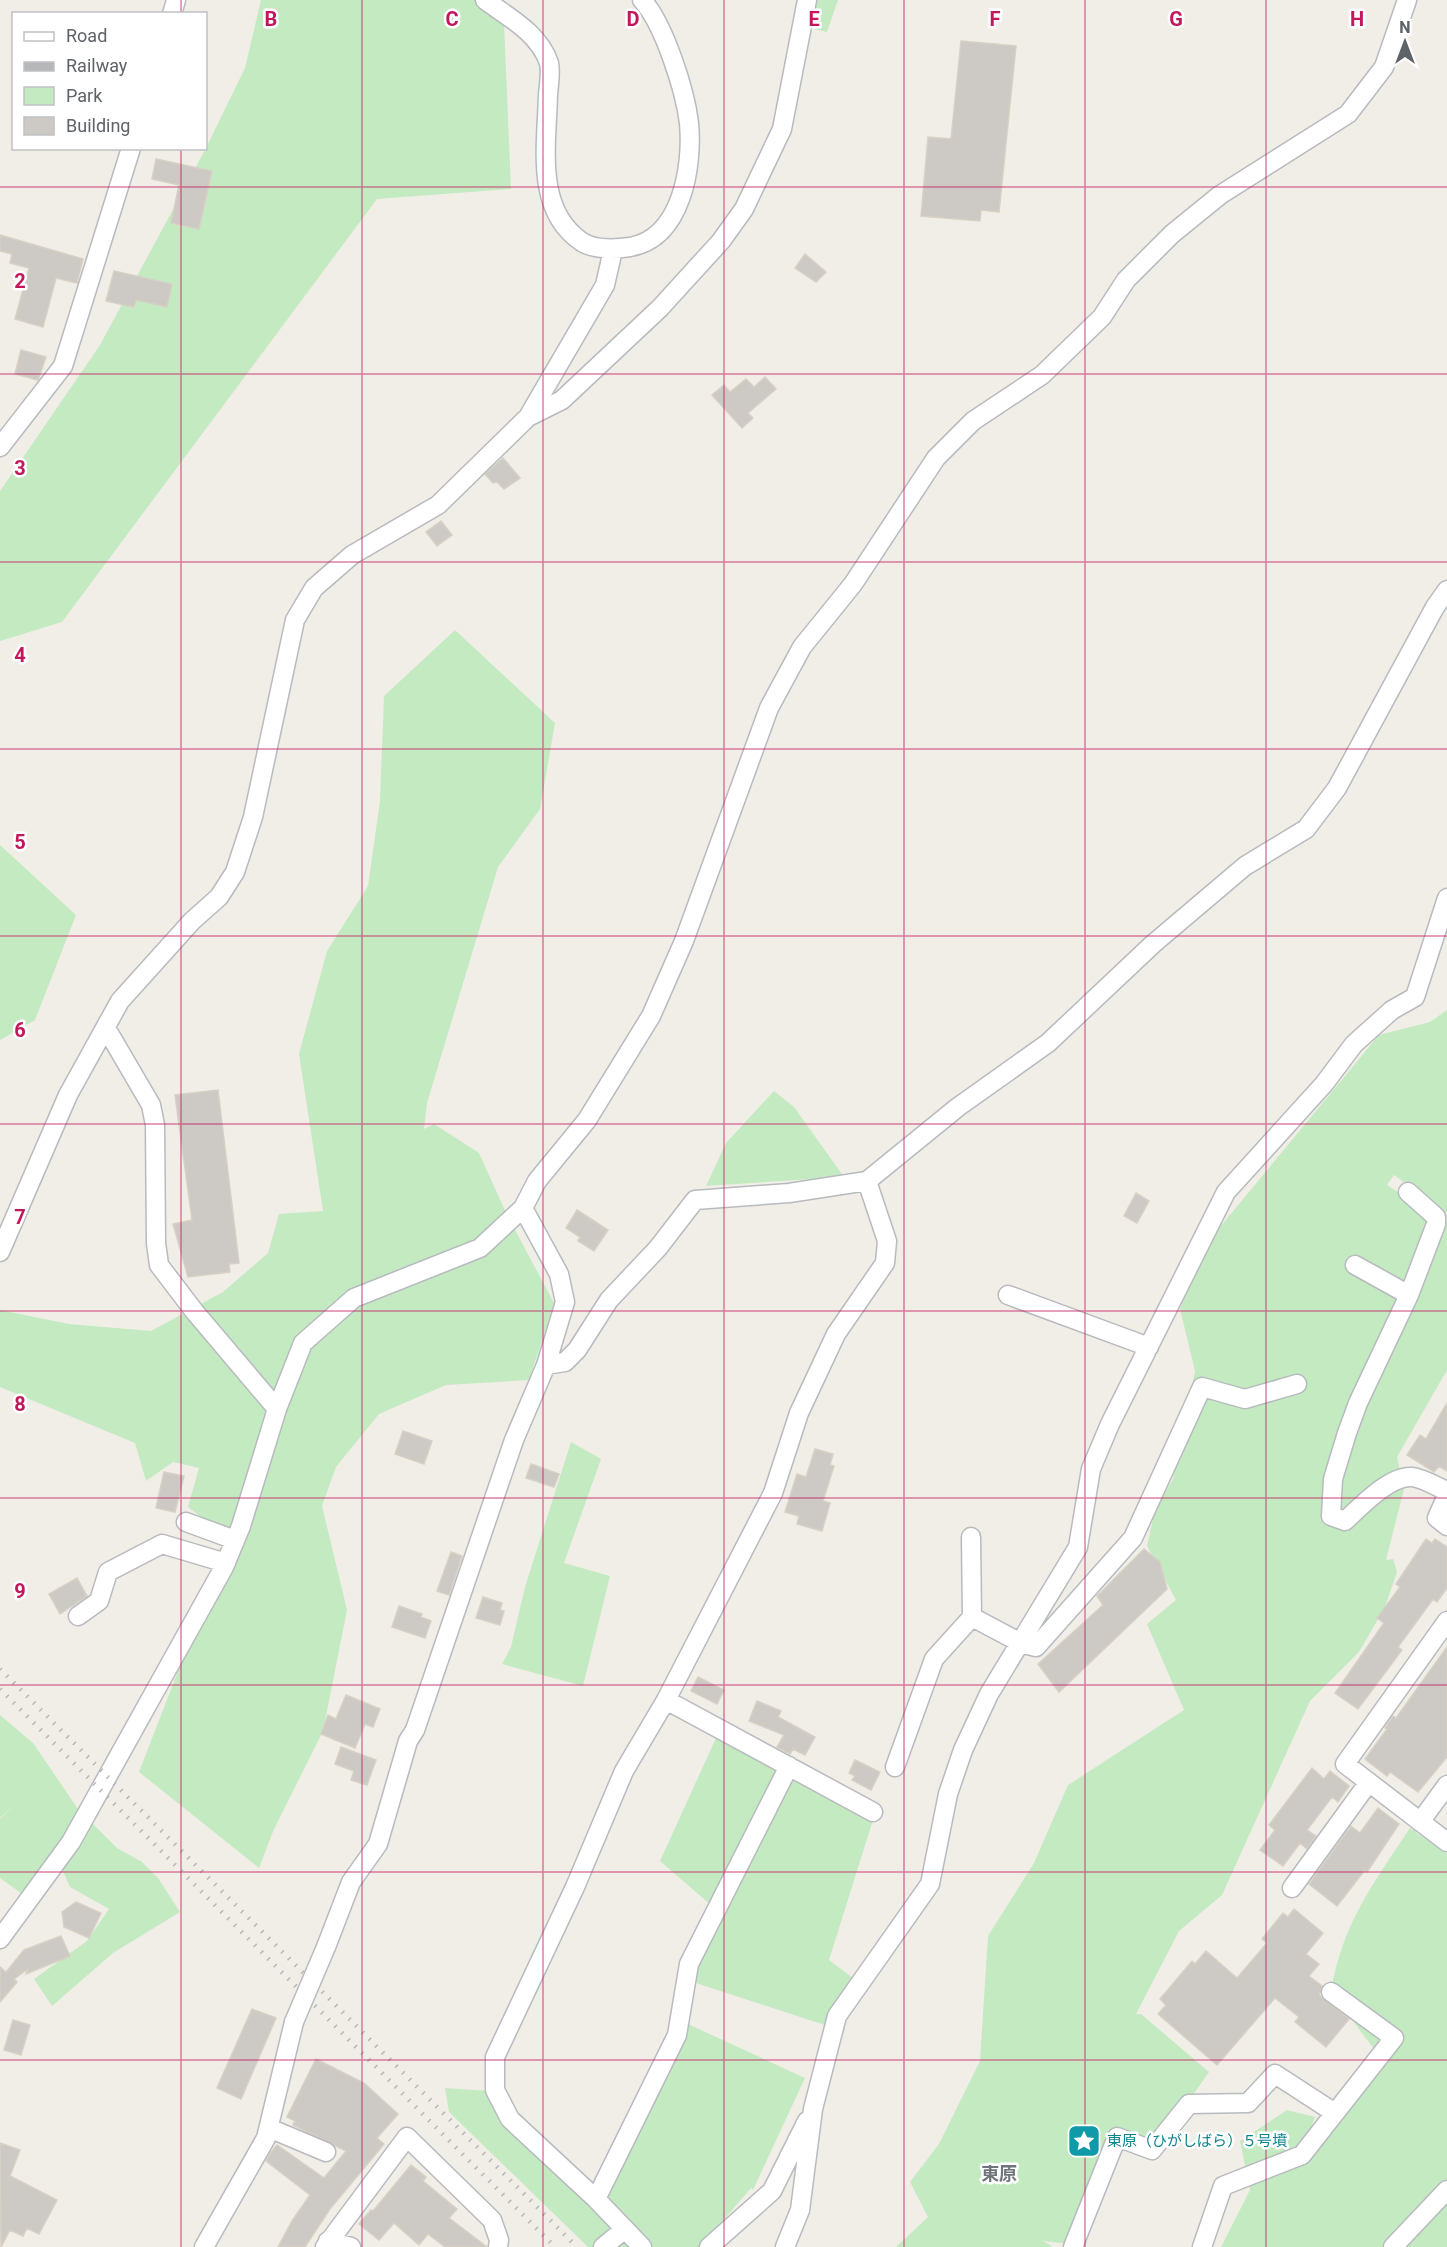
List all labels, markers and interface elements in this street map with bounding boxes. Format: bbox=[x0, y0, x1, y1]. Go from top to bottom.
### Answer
text: B bbox=[265, 7, 277, 31]
text: C bbox=[445, 7, 459, 31]
text: D bbox=[627, 7, 640, 31]
text: E bbox=[808, 7, 820, 31]
text: F bbox=[990, 7, 1001, 31]
text: G bbox=[1169, 7, 1183, 31]
text: H bbox=[1350, 7, 1364, 31]
legend bbox=[12, 12, 207, 150]
north arrow bbox=[1375, 12, 1435, 72]
text: N bbox=[1399, 18, 1411, 37]
text: Road bbox=[66, 25, 107, 46]
text: Railway bbox=[66, 55, 128, 76]
text: Park bbox=[66, 85, 103, 106]
text: Building bbox=[66, 115, 130, 136]
text: 2 bbox=[14, 269, 26, 293]
text: 3 bbox=[14, 456, 26, 480]
text: 4 bbox=[14, 643, 26, 667]
text: 5 bbox=[14, 830, 26, 854]
text: 6 bbox=[14, 1018, 26, 1042]
text: 7 bbox=[14, 1205, 26, 1229]
text: 8 bbox=[14, 1392, 26, 1416]
text: 9 bbox=[14, 1579, 26, 1603]
place icon: 東原（ひがしばら）５号墳 bbox=[1066, 2123, 1102, 2159]
place label: 東原（ひがしばら）５号墳 bbox=[1107, 2132, 1287, 2150]
district label: 東原 bbox=[981, 2163, 1017, 2184]

